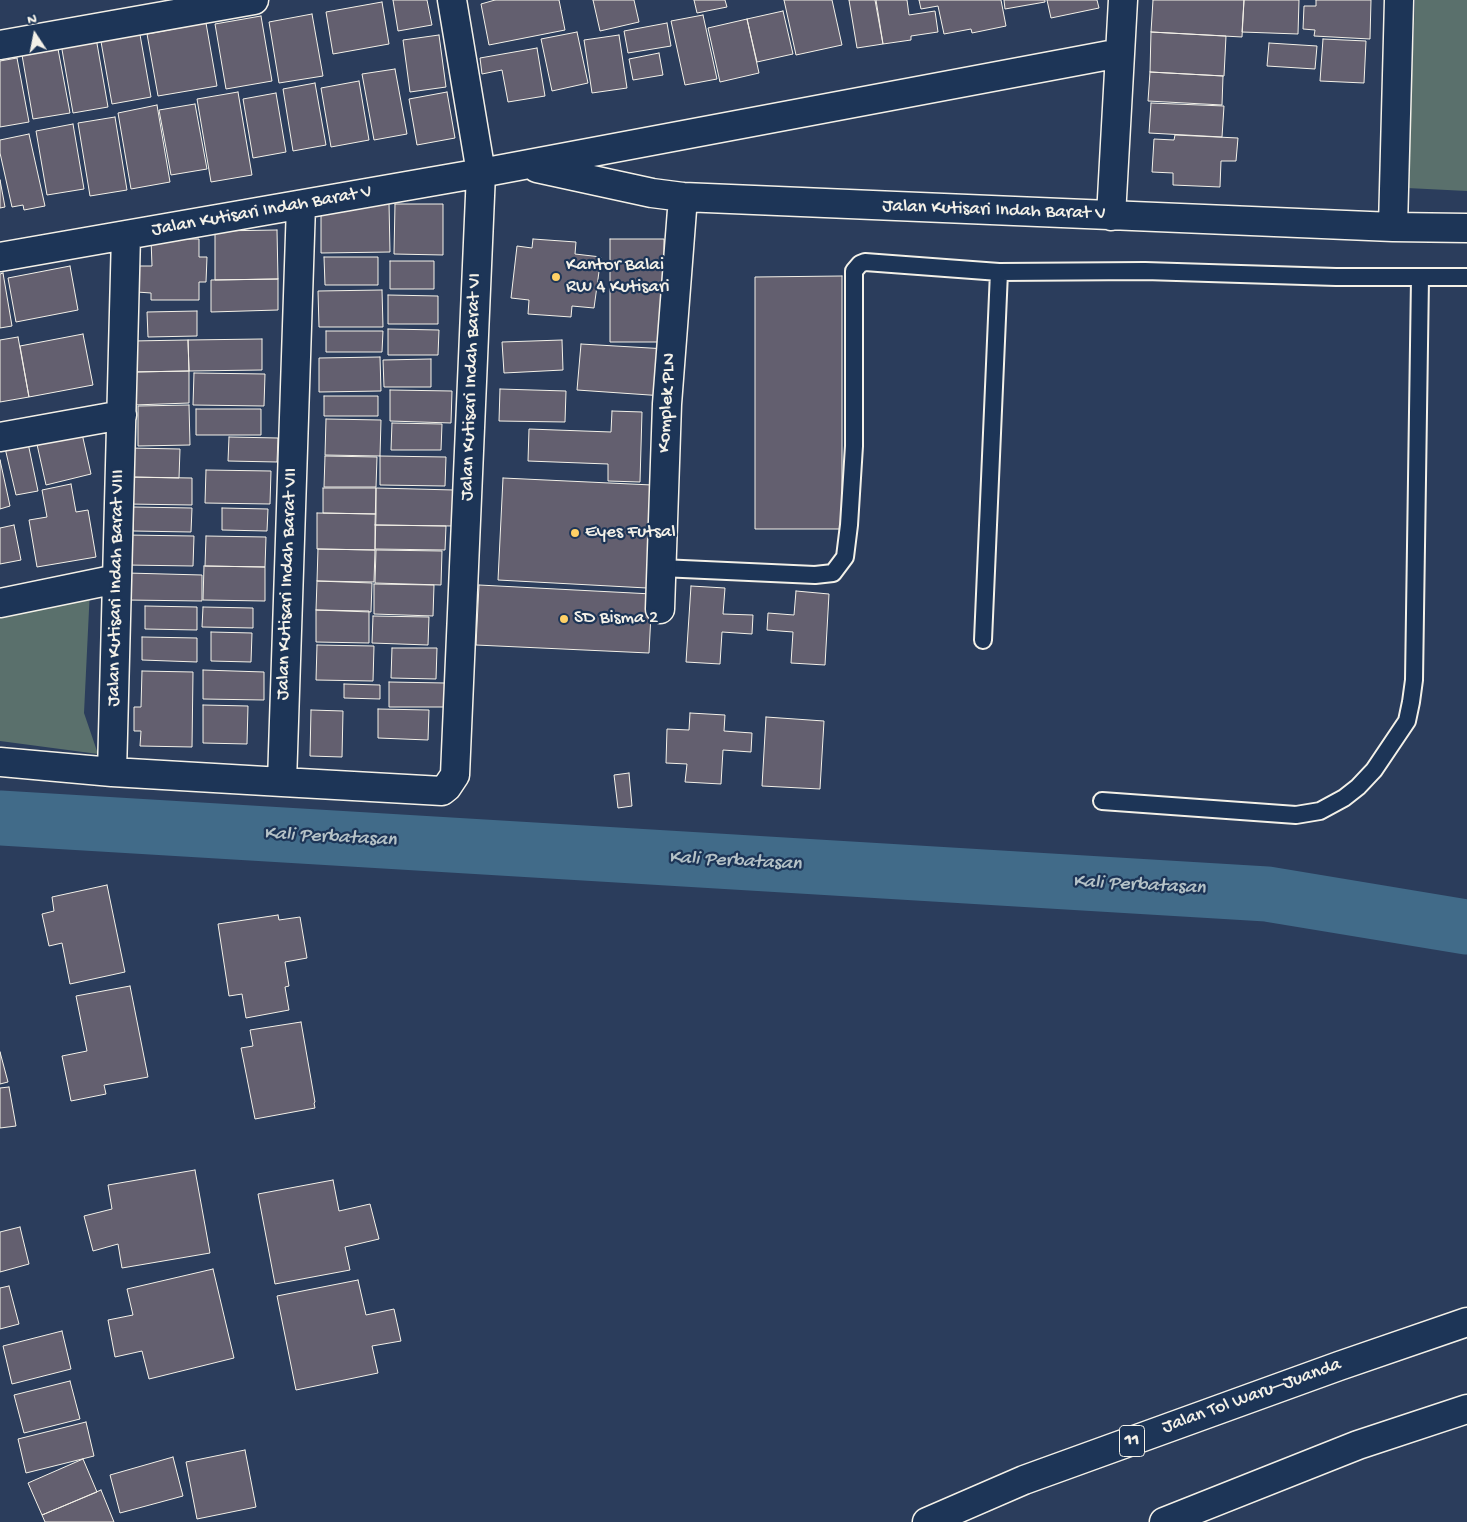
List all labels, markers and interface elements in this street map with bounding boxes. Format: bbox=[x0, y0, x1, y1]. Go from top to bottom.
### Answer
north arrow bbox=[10, 10, 60, 60]
text: N bbox=[26, 11, 38, 29]
street label: Jalan Kutisari Indah Barat V bbox=[150, 181, 374, 243]
street label: Jalan Kutisari Indah Barat V bbox=[882, 196, 1106, 226]
place label: Kantor Balai RW 4 Kutisari bbox=[566, 255, 670, 299]
marker: Kantor Balai RW 4 Kutisari bbox=[550, 271, 562, 283]
street label: Jalan Kutisari Indah Barat VI bbox=[457, 273, 487, 501]
street label: Komplek PLN bbox=[654, 352, 682, 454]
street label: Jalan Kutisari Indah Barat VII bbox=[273, 467, 303, 701]
street label: Jalan Kutisari Indah Barat VIII bbox=[104, 469, 130, 707]
place label: Eyes Futsal bbox=[585, 522, 676, 544]
marker: Eyes Futsal bbox=[569, 527, 581, 539]
place label: SD Bisma 2 bbox=[574, 608, 658, 630]
marker: SD Bisma 2 bbox=[558, 613, 570, 625]
water label: Kali Perbatasan bbox=[263, 823, 397, 853]
water label: Kali Perbatasan bbox=[668, 847, 802, 877]
water label: Kali Perbatasan bbox=[1072, 871, 1206, 901]
street label: Jalan Tol Waru–Juanda bbox=[1159, 1354, 1345, 1440]
road number: 11 bbox=[1120, 1425, 1144, 1456]

